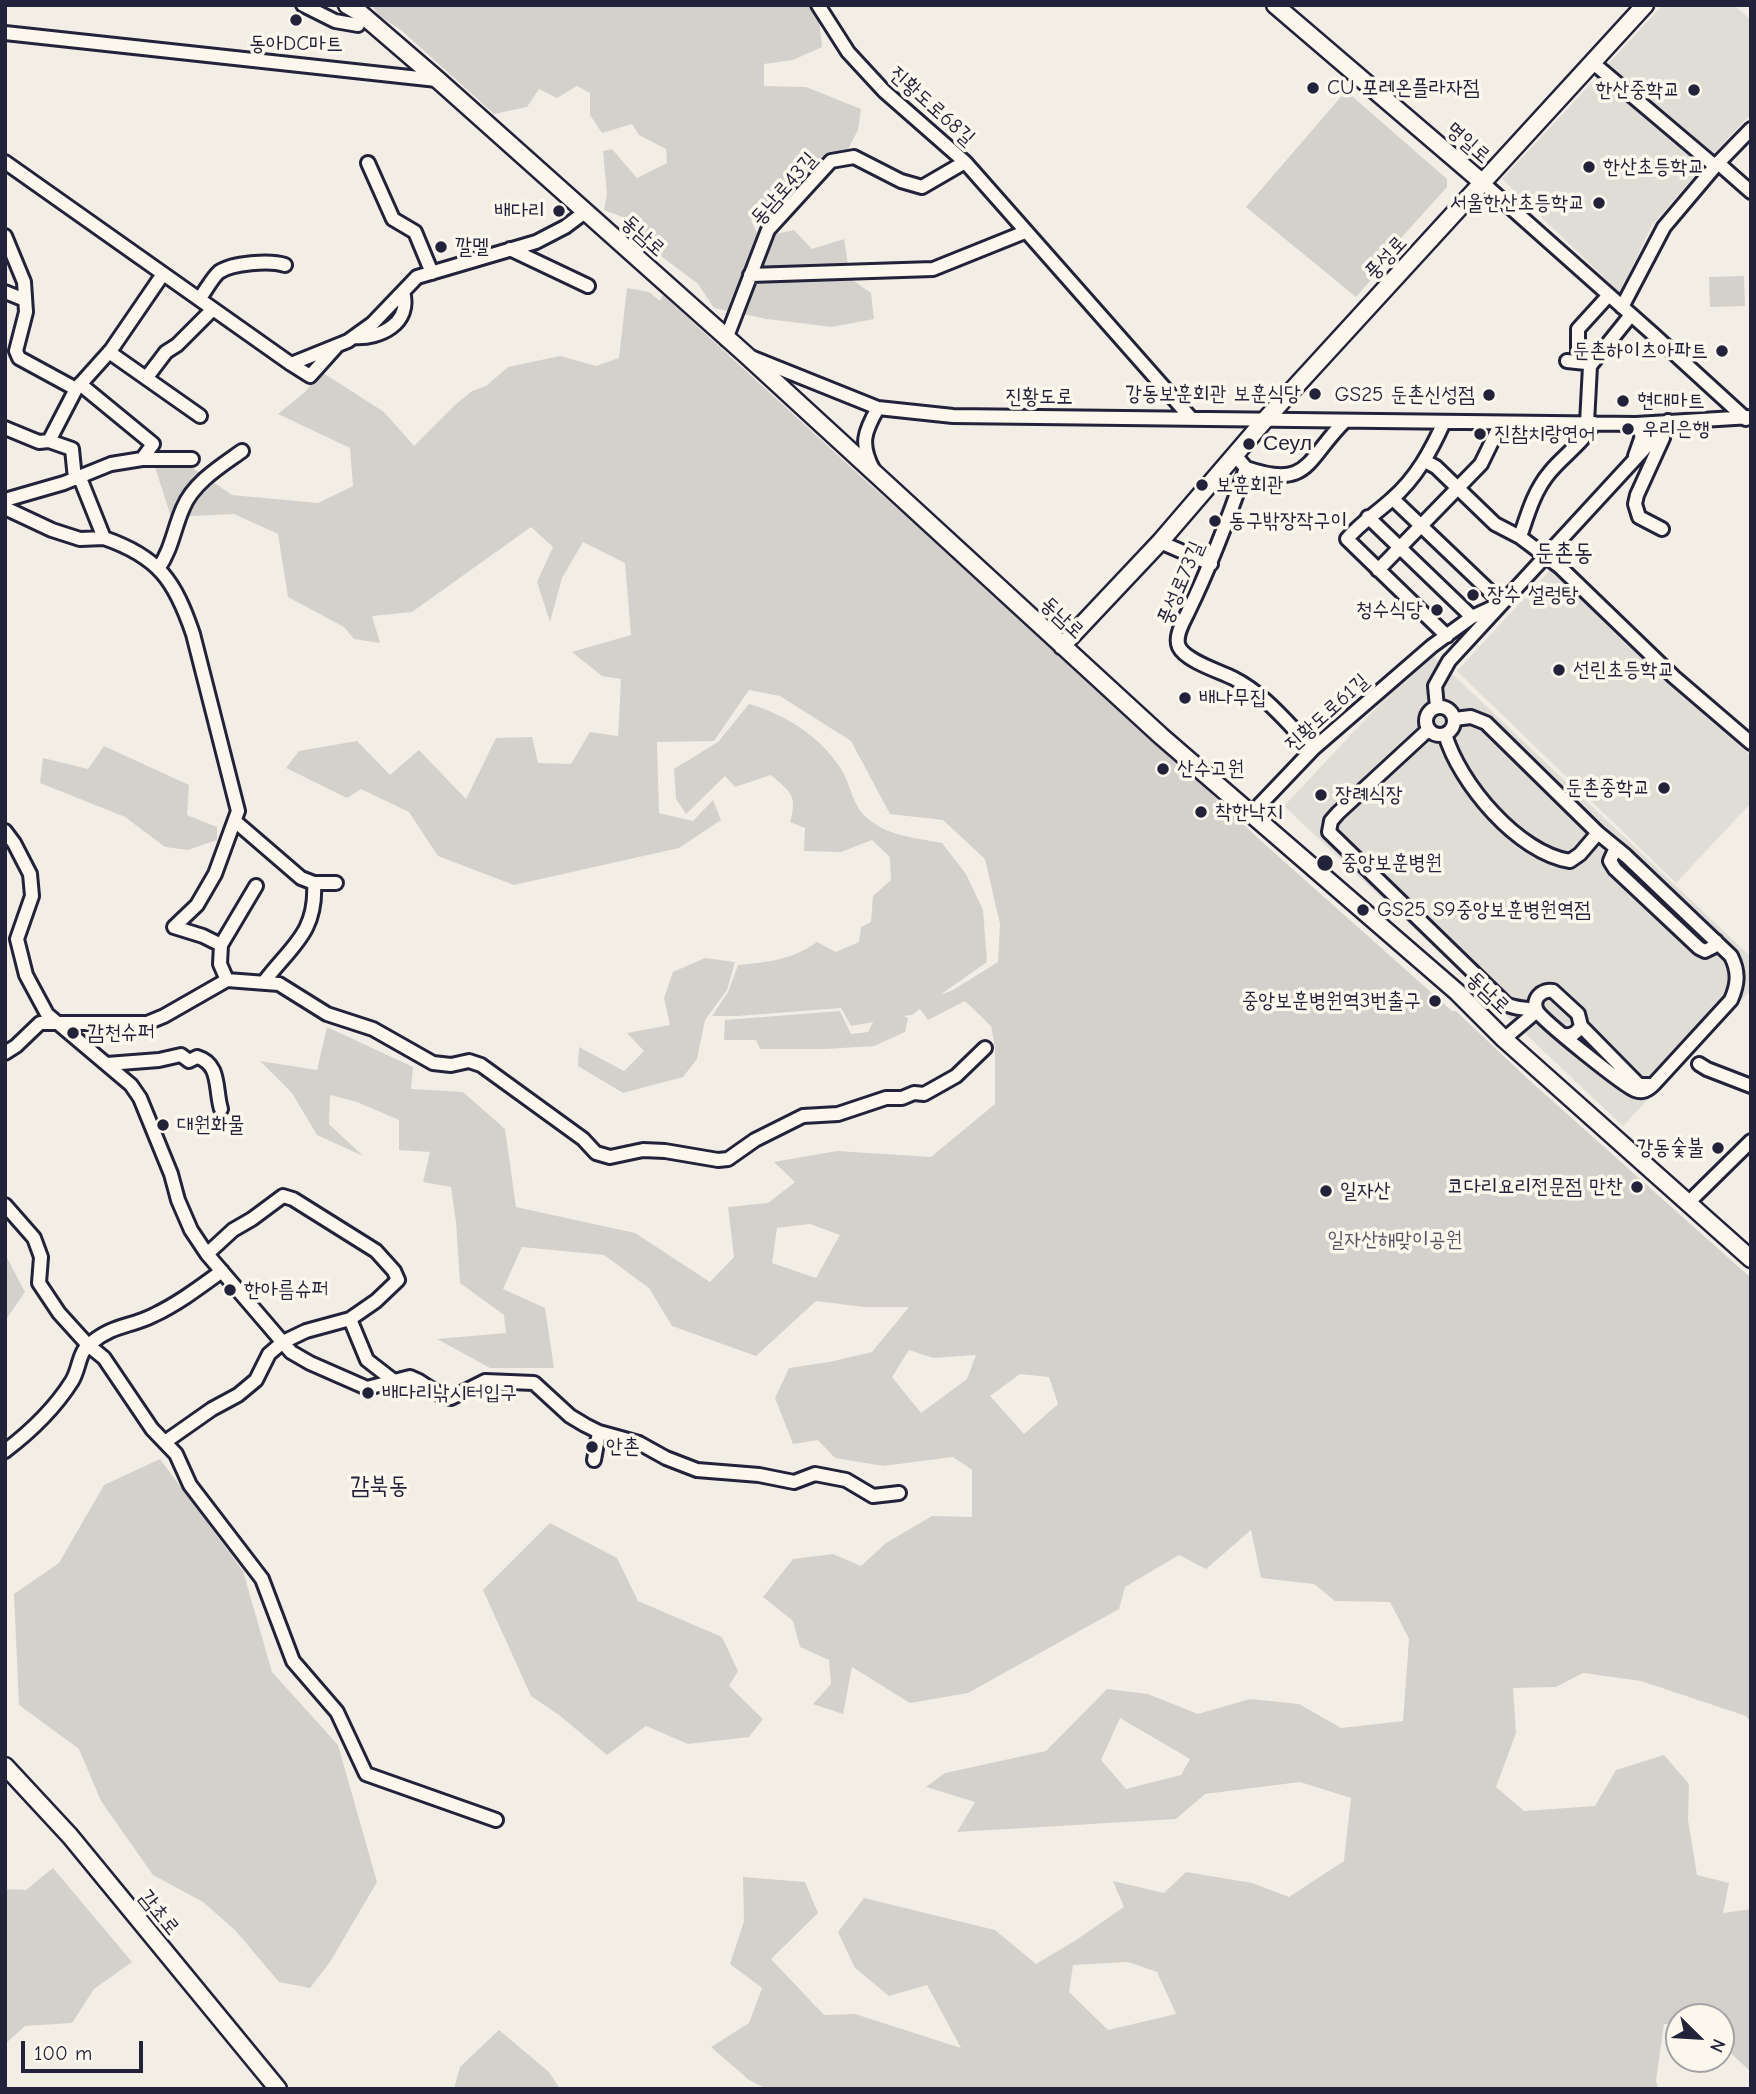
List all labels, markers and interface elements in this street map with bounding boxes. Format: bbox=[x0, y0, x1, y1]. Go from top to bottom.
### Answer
marker: 동아DC마트 bbox=[288, 12, 304, 28]
place label: 동아DC마트 bbox=[249, 31, 343, 57]
street label: 진황도로68길 bbox=[884, 61, 980, 151]
place label: CU 포레온플라자점 bbox=[1327, 75, 1480, 101]
place label: 한산중학교 bbox=[1596, 77, 1680, 103]
marker: CU 포레온플라자점 bbox=[1305, 80, 1321, 96]
marker: 한산중학교 bbox=[1686, 82, 1702, 98]
street label: 명일로 bbox=[1441, 117, 1495, 169]
street label: 동남로43길 bbox=[745, 147, 823, 231]
place label: 한산초등학교 bbox=[1603, 154, 1704, 180]
marker: 한산초등학교 bbox=[1581, 159, 1597, 175]
place label: 서울한산초등학교 bbox=[1450, 190, 1585, 216]
marker: 서울한산초등학교 bbox=[1591, 195, 1607, 211]
place label: 배다리 bbox=[494, 198, 545, 224]
marker: 배다리 bbox=[551, 203, 567, 219]
street label: 동남로 bbox=[616, 210, 670, 262]
street label: 풍성로 bbox=[1359, 231, 1413, 285]
place label: 깔멜 bbox=[455, 234, 489, 260]
marker: 깔멜 bbox=[433, 239, 449, 255]
place label: 둔촌하이츠아파트 bbox=[1573, 338, 1708, 364]
marker: 둔촌하이츠아파트 bbox=[1714, 343, 1730, 359]
place label: 강동보훈회관 보훈식당 bbox=[1125, 381, 1301, 407]
place label: GS25 둔촌신성점 bbox=[1335, 382, 1475, 408]
street label: 진황도로 bbox=[1005, 384, 1073, 410]
marker: 강동보훈회관 보훈식당 bbox=[1307, 386, 1323, 402]
marker: GS25 둔촌신성점 bbox=[1481, 387, 1497, 403]
place label: 현대마트 bbox=[1637, 388, 1705, 414]
marker: 현대마트 bbox=[1615, 393, 1631, 409]
place label: 우리은행 bbox=[1642, 416, 1710, 442]
place label: 진참치랑연어 bbox=[1494, 421, 1595, 447]
marker: 우리은행 bbox=[1620, 421, 1636, 437]
marker: 진참치랑연어 bbox=[1472, 426, 1488, 442]
place label: Сеул bbox=[1263, 431, 1312, 457]
marker: Сеул bbox=[1241, 436, 1257, 452]
place label: 보훈회관 bbox=[1216, 472, 1284, 498]
marker: 보훈회관 bbox=[1194, 477, 1210, 493]
place label: 동구밖장작구이 bbox=[1229, 508, 1347, 534]
marker: 동구밖장작구이 bbox=[1207, 513, 1223, 529]
street label: 풍성로73길 bbox=[1152, 538, 1210, 628]
district label: 둔촌동 bbox=[1535, 539, 1593, 567]
place label: 장수 설렁탕 bbox=[1487, 582, 1579, 608]
marker: 장수 설렁탕 bbox=[1465, 587, 1481, 603]
street label: 동남로 bbox=[1035, 591, 1089, 645]
place label: 청수식당 bbox=[1355, 597, 1423, 623]
marker: 청수식당 bbox=[1429, 602, 1445, 618]
place label: 선린초등학교 bbox=[1573, 657, 1674, 683]
marker: 선린초등학교 bbox=[1551, 662, 1567, 678]
street label: 진황도로61길 bbox=[1280, 669, 1374, 757]
place label: 배나무집 bbox=[1199, 685, 1267, 711]
marker: 배나무집 bbox=[1177, 690, 1193, 706]
place label: 산수고원 bbox=[1177, 756, 1245, 782]
marker: 산수고원 bbox=[1155, 761, 1171, 777]
place label: 둔촌중학교 bbox=[1566, 775, 1650, 801]
marker: 둔촌중학교 bbox=[1656, 780, 1672, 796]
place label: 장례식장 bbox=[1335, 782, 1403, 808]
marker: 장례식장 bbox=[1313, 787, 1329, 803]
place label: 착한낙지 bbox=[1215, 799, 1283, 825]
marker: 착한낙지 bbox=[1193, 804, 1209, 820]
place label: 중앙보훈병원 bbox=[1341, 850, 1442, 876]
marker: 중앙보훈병원 bbox=[1315, 853, 1335, 873]
place label: GS25 S9중앙보훈병원역점 bbox=[1377, 897, 1591, 923]
marker: GS25 S9중앙보훈병원역점 bbox=[1355, 902, 1371, 918]
street label: 동남로 bbox=[1461, 966, 1515, 1020]
place label: 중앙보훈병원역3번출구 bbox=[1241, 988, 1421, 1014]
marker: 중앙보훈병원역3번출구 bbox=[1427, 993, 1443, 1009]
place label: 감천슈퍼 bbox=[87, 1020, 155, 1046]
marker: 감천슈퍼 bbox=[65, 1025, 81, 1041]
place label: 대원화물 bbox=[177, 1112, 245, 1138]
marker: 대원화물 bbox=[155, 1117, 171, 1133]
place label: 강동숯불 bbox=[1636, 1135, 1704, 1161]
marker: 강동숯불 bbox=[1710, 1140, 1726, 1156]
place label: 코다리요리전문점 만찬 bbox=[1447, 1174, 1623, 1200]
place label: 일자산 bbox=[1340, 1178, 1391, 1204]
marker: 코다리요리전문점 만찬 bbox=[1629, 1179, 1645, 1195]
marker: 일자산 bbox=[1318, 1183, 1334, 1199]
park label: 일자산해맞이공원 bbox=[1327, 1227, 1463, 1253]
place label: 한아름슈퍼 bbox=[244, 1277, 328, 1303]
marker: 한아름슈퍼 bbox=[222, 1282, 238, 1298]
place label: 배다리낚시터입구 bbox=[382, 1380, 517, 1406]
marker: 배다리낚시터입구 bbox=[360, 1385, 376, 1401]
place label: 안촌 bbox=[606, 1434, 640, 1460]
marker: 안촌 bbox=[584, 1439, 600, 1455]
district label: 감북동 bbox=[350, 1472, 408, 1500]
street label: 감초로 bbox=[133, 1885, 185, 1941]
north arrow bbox=[1665, 2003, 1735, 2073]
scale bar bbox=[24, 2028, 147, 2072]
text: N bbox=[1705, 2036, 1730, 2056]
text: 100 m bbox=[34, 2041, 92, 2065]

